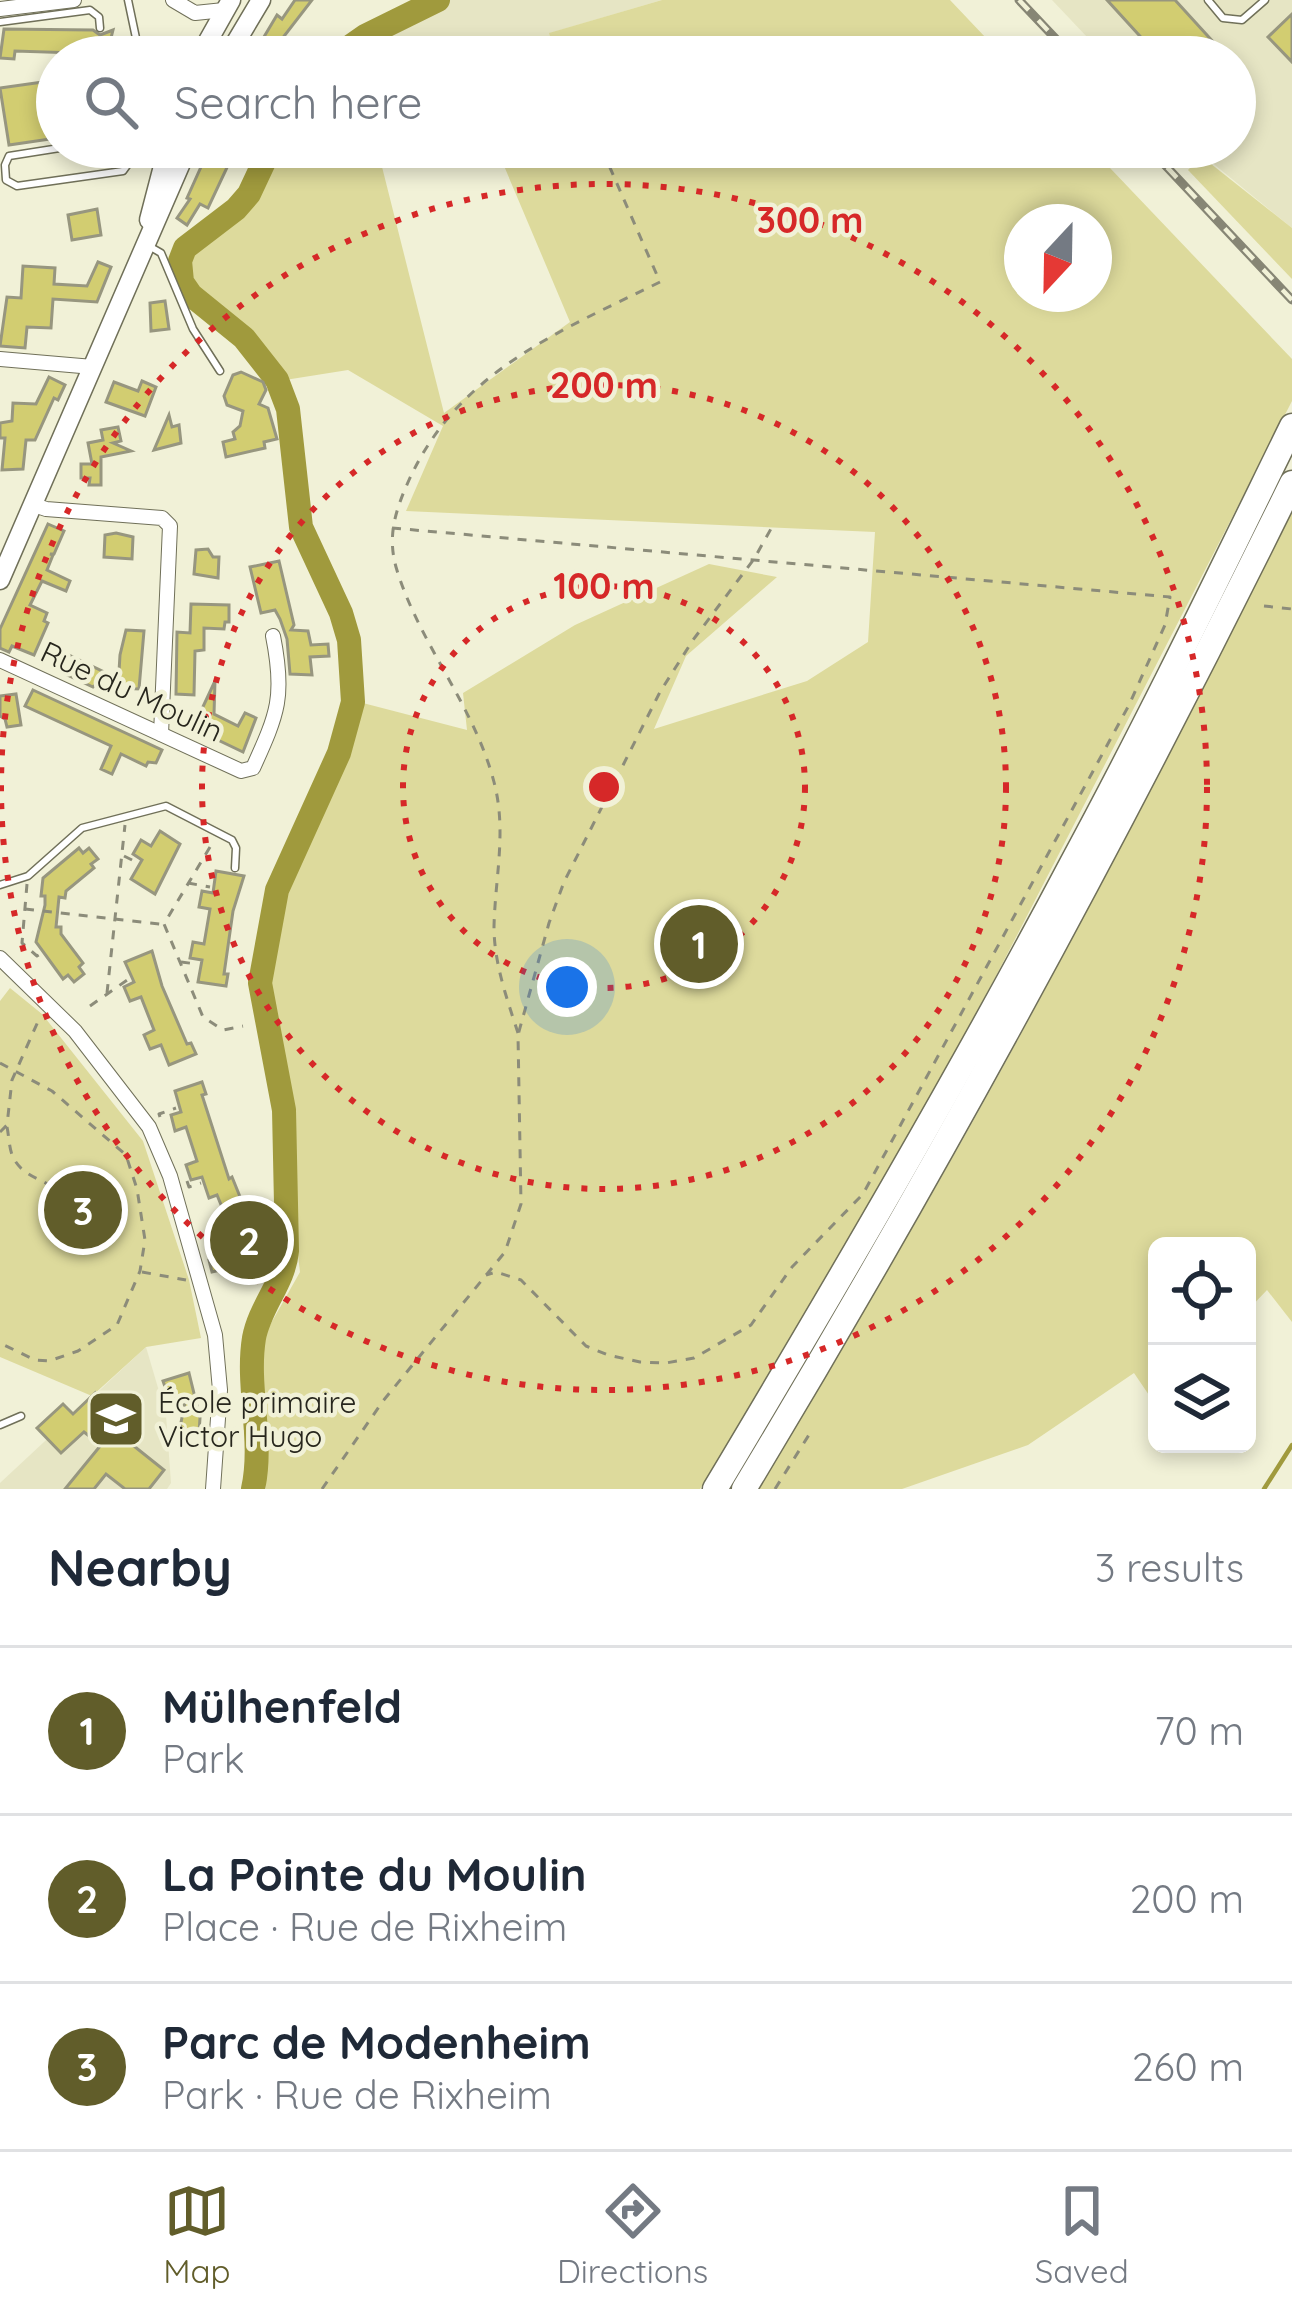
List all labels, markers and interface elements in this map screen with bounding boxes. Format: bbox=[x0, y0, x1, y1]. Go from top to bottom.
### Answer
search box bbox=[36, 36, 1256, 168]
icon: search bbox=[78, 69, 144, 135]
text: Search here bbox=[174, 74, 422, 130]
text: 300 m bbox=[757, 197, 863, 242]
north arrow bbox=[1004, 204, 1112, 312]
text: 200 m bbox=[550, 362, 658, 407]
text: 100 m bbox=[553, 563, 655, 608]
street label: Rue du Moulin bbox=[35, 632, 229, 750]
centre of rings bbox=[583, 766, 625, 808]
pin: 1 bbox=[660, 899, 738, 989]
your location bbox=[537, 957, 597, 1017]
pin: 3 bbox=[44, 1165, 122, 1255]
pin: 2 bbox=[210, 1195, 288, 1285]
map controls bbox=[1148, 1237, 1256, 1453]
button: locate bbox=[1148, 1237, 1256, 1345]
button: layers bbox=[1148, 1345, 1256, 1453]
place label: École primaire Victor Hugo bbox=[158, 1383, 356, 1455]
school or university icon: École primaire Victor Hugo bbox=[85, 1388, 147, 1450]
text: Nearby bbox=[48, 1535, 232, 1599]
text: 3 results bbox=[1095, 1543, 1244, 1592]
text: Mülhenfeld bbox=[162, 1678, 402, 1734]
text: 1 bbox=[79, 1706, 95, 1755]
text: 70 m bbox=[1155, 1706, 1244, 1755]
text: Park bbox=[162, 1734, 245, 1783]
text: La Pointe du Moulin bbox=[162, 1846, 587, 1902]
text: 2 bbox=[76, 1874, 98, 1923]
text: 200 m bbox=[1130, 1874, 1244, 1923]
text: Place · Rue de Rixheim bbox=[162, 1902, 567, 1951]
text: Parc de Modenheim bbox=[162, 2014, 591, 2070]
text: 3 bbox=[77, 2042, 97, 2091]
text: 260 m bbox=[1132, 2042, 1244, 2091]
text: Park · Rue de Rixheim bbox=[162, 2070, 552, 2119]
tab: Map bbox=[163, 2178, 231, 2291]
tab: Directions bbox=[557, 2178, 708, 2291]
tab: Saved bbox=[1035, 2178, 1129, 2291]

